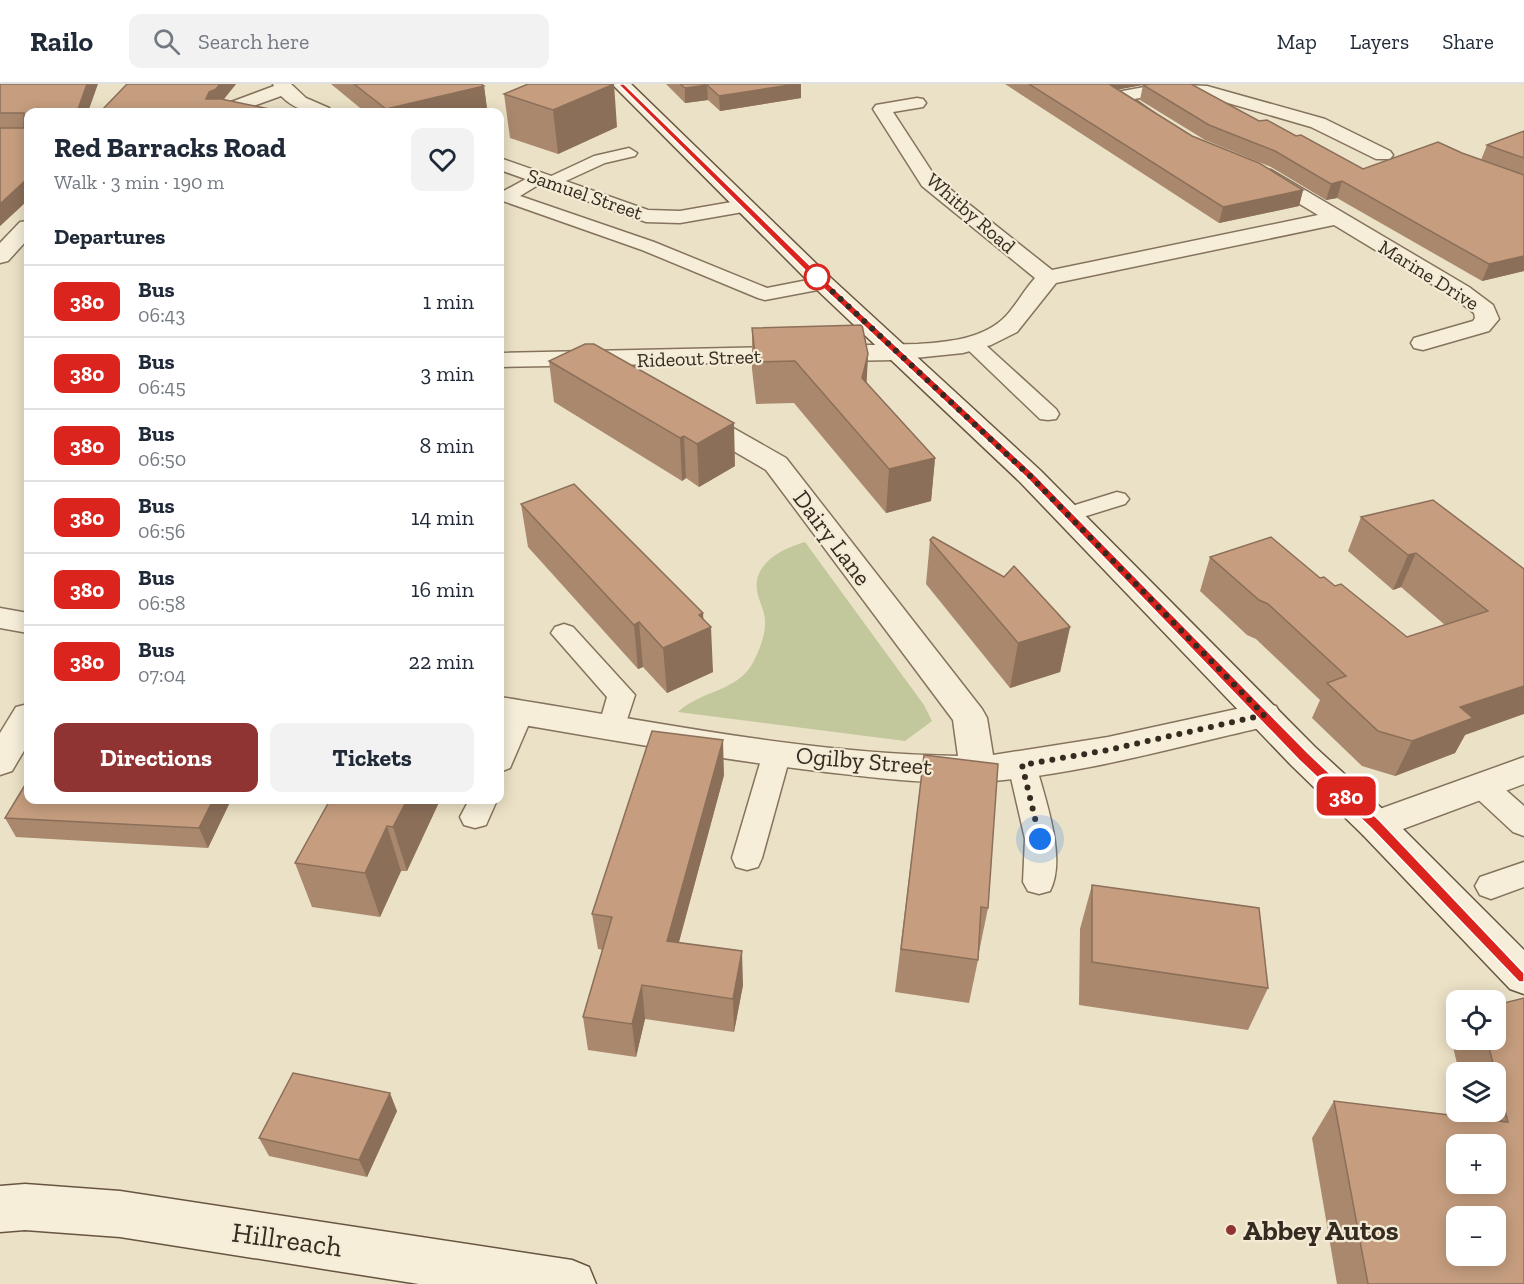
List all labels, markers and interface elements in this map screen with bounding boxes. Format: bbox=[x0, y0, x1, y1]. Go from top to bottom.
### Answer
search box bbox=[129, 14, 549, 68]
text: Railo bbox=[30, 25, 93, 58]
icon: search bbox=[150, 25, 183, 58]
text: Search here bbox=[198, 28, 309, 55]
text: Map bbox=[1277, 29, 1317, 54]
text: Layers bbox=[1350, 29, 1409, 54]
text: Share bbox=[1442, 29, 1494, 54]
button: heart bbox=[411, 128, 474, 191]
text: Red Barracks Road bbox=[54, 131, 286, 164]
street label: Samuel Street bbox=[524, 163, 647, 225]
street label: Whitby Road bbox=[921, 168, 1021, 258]
text: Walk · 3 min · 190 m bbox=[54, 170, 224, 194]
text: Departures bbox=[54, 223, 165, 250]
street label: Marine Drive bbox=[1374, 235, 1484, 315]
unlabelled marker bbox=[804, 264, 830, 290]
text: Bus bbox=[138, 276, 175, 303]
text: 1 min bbox=[423, 288, 474, 315]
text: 380 bbox=[70, 289, 104, 314]
text: 06:43 bbox=[138, 303, 185, 327]
street label: Rideout Street bbox=[636, 344, 762, 372]
text: Bus bbox=[138, 348, 175, 375]
text: 3 min bbox=[420, 360, 474, 387]
text: 380 bbox=[70, 361, 104, 386]
text: 06:45 bbox=[138, 375, 186, 399]
text: Bus bbox=[138, 420, 175, 447]
text: 8 min bbox=[419, 432, 474, 459]
text: 380 bbox=[70, 433, 104, 458]
text: 06:50 bbox=[138, 447, 186, 471]
street label: Dairy Lane bbox=[787, 484, 878, 591]
text: Bus bbox=[138, 492, 175, 519]
text: 14 min bbox=[411, 504, 474, 531]
text: 380 bbox=[70, 505, 104, 530]
text: 06:56 bbox=[138, 519, 185, 543]
text: Bus bbox=[138, 564, 175, 591]
text: 16 min bbox=[411, 576, 474, 603]
text: 380 bbox=[70, 577, 104, 602]
text: 06:58 bbox=[138, 591, 186, 615]
text: Bus bbox=[138, 636, 175, 663]
text: 22 min bbox=[409, 648, 474, 675]
text: 380 bbox=[70, 649, 104, 674]
text: 07:04 bbox=[138, 663, 186, 687]
button: Directions bbox=[54, 723, 258, 792]
button: Tickets bbox=[270, 723, 474, 792]
street label: Ogilby Street bbox=[795, 740, 933, 781]
line badge: 380 bbox=[1312, 776, 1380, 816]
text: 380 bbox=[1329, 784, 1363, 809]
your location bbox=[1025, 824, 1055, 854]
map controls bbox=[1446, 990, 1506, 1266]
button: locate bbox=[1446, 990, 1506, 1050]
button: layers bbox=[1446, 1062, 1506, 1122]
button: + bbox=[1446, 1134, 1506, 1194]
button: − bbox=[1446, 1206, 1506, 1266]
place label: Abbey Autos bbox=[1243, 1214, 1399, 1247]
street label: Hillreach bbox=[230, 1215, 344, 1264]
marker: Abbey Autos bbox=[1224, 1223, 1238, 1237]

